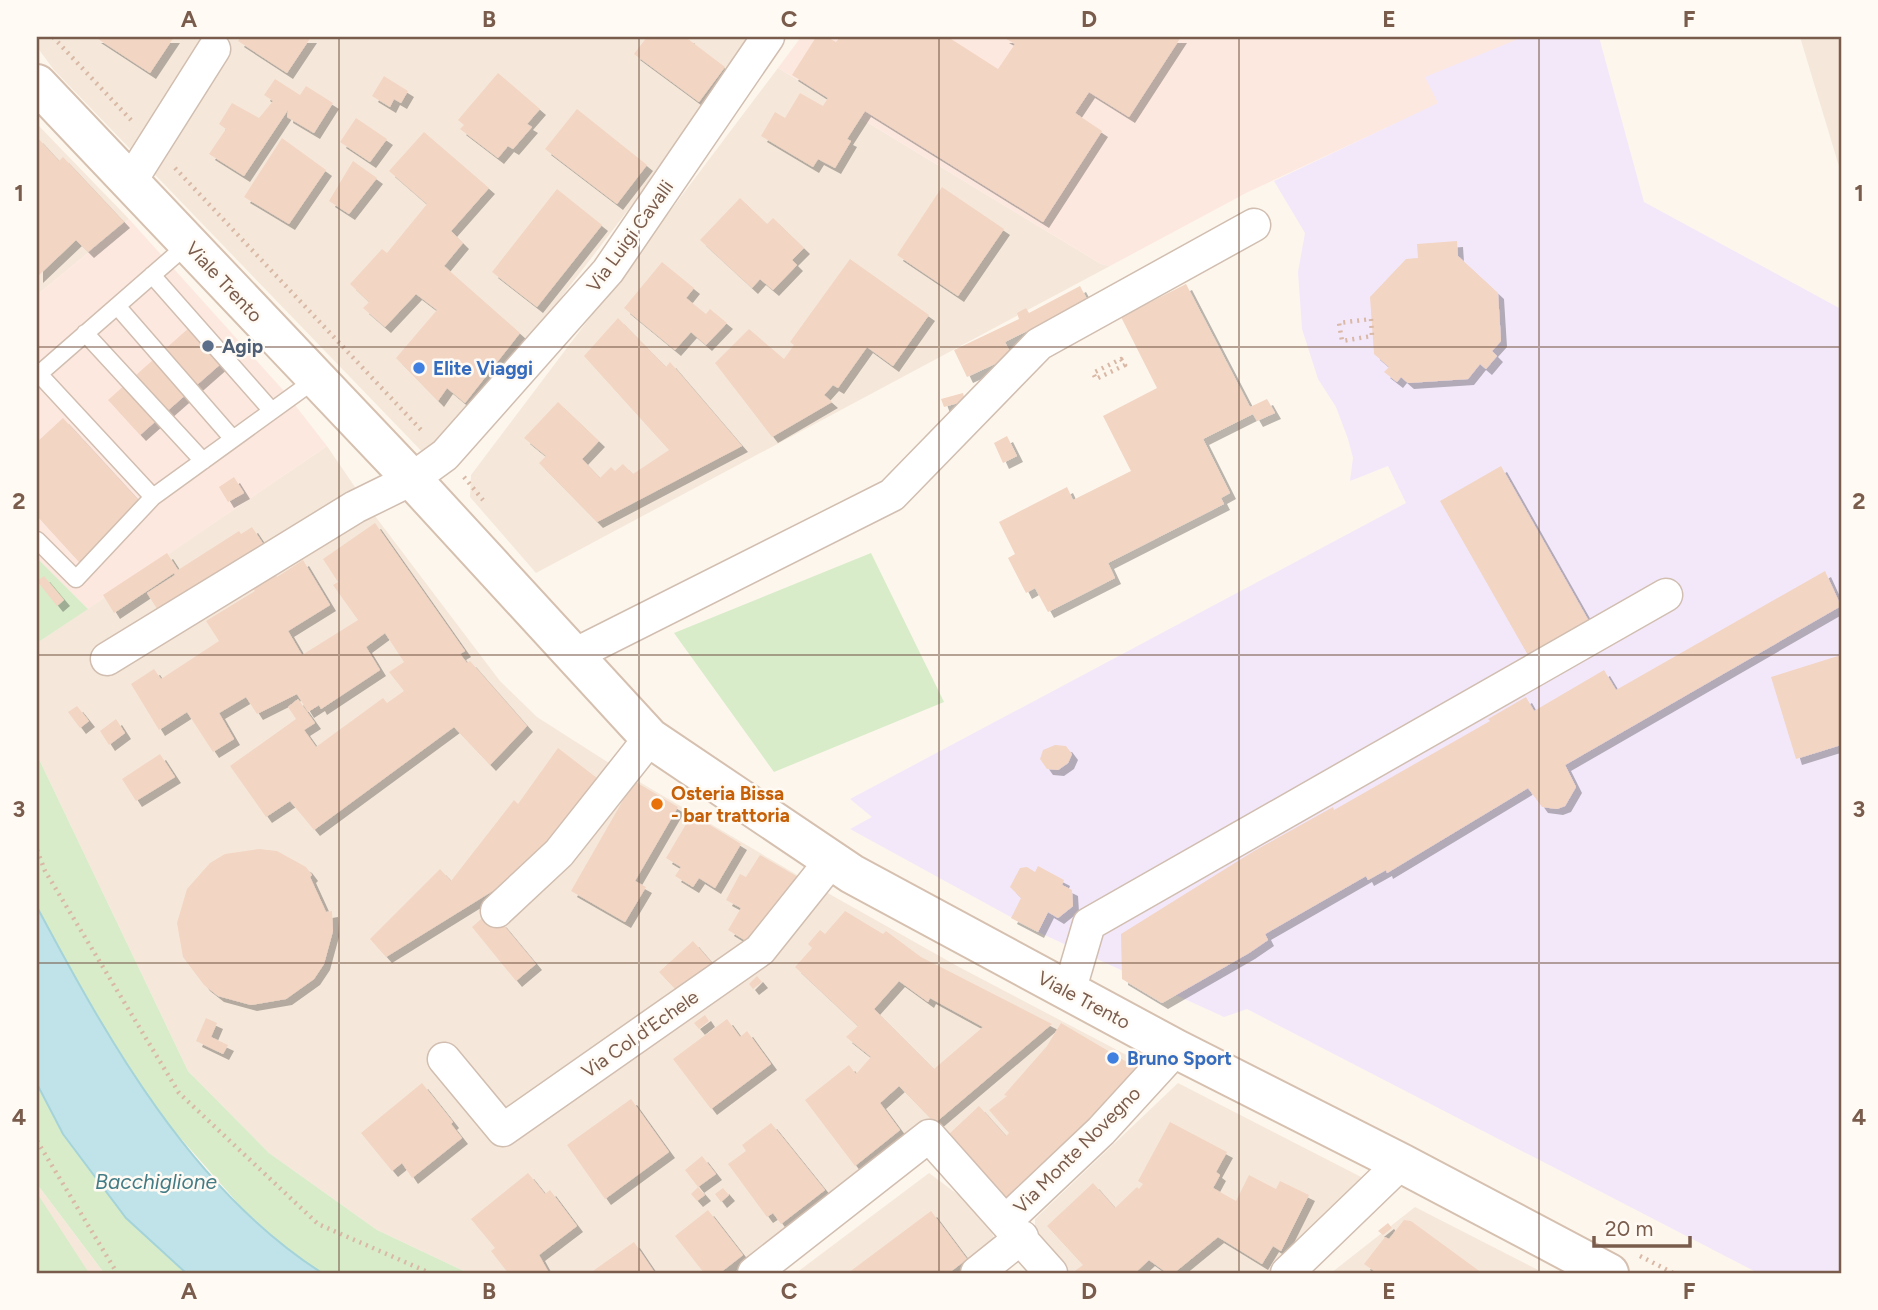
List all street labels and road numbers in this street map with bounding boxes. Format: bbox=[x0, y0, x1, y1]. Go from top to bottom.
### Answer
street label: Via Luigi Cavalli bbox=[582, 176, 678, 296]
street label: Viale Trento bbox=[181, 237, 267, 327]
street label: Viale Trento bbox=[1034, 966, 1134, 1034]
street label: Via Col d'Echele bbox=[577, 985, 703, 1083]
street label: Via Monte Novegno bbox=[1009, 1082, 1145, 1218]

